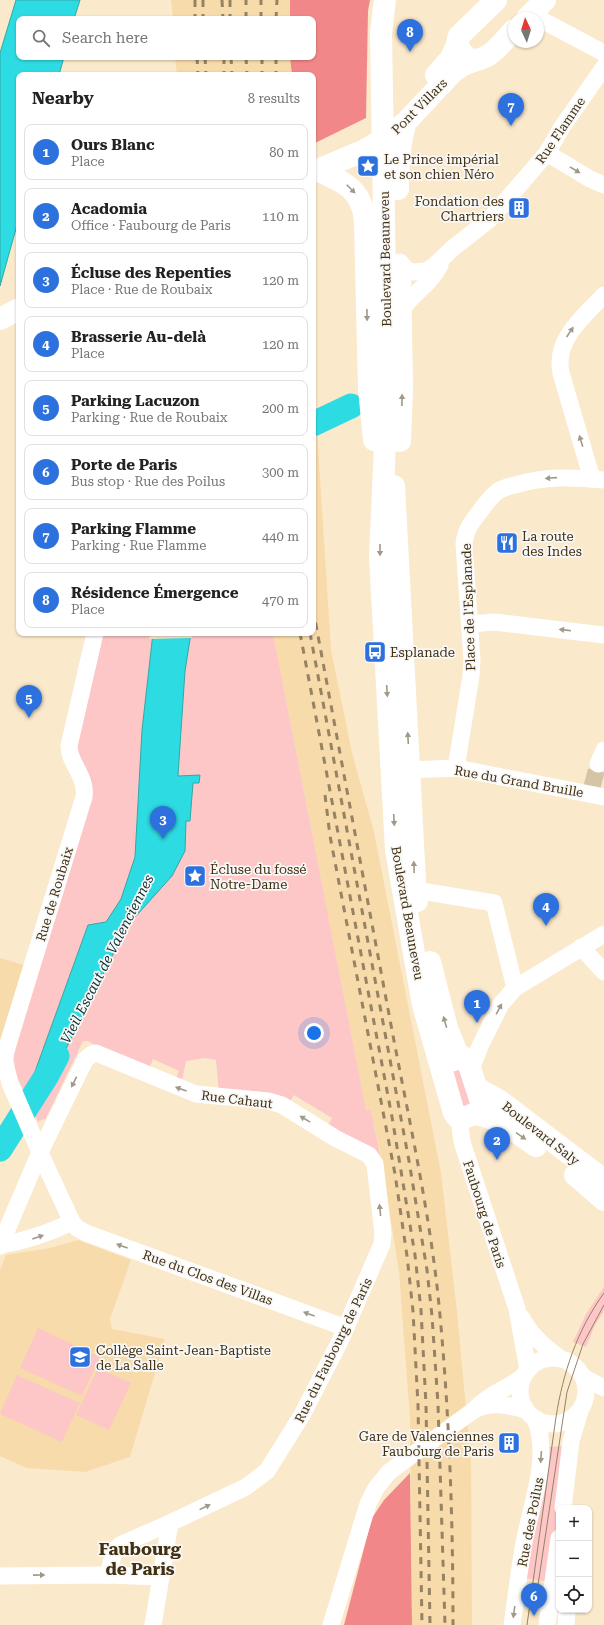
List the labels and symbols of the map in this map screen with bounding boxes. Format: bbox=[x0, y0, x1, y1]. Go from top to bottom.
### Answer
north arrow bbox=[508, 12, 544, 48]
pin: 8 bbox=[397, 19, 423, 52]
street label: Pont Villars bbox=[388, 75, 450, 137]
pin: 7 bbox=[498, 93, 524, 126]
street label: Rue Flamme bbox=[533, 94, 588, 166]
place label: Le Prince impérial et son chien Néro bbox=[384, 152, 499, 182]
place icon: Le Prince impérial et son chien Néro bbox=[355, 153, 381, 179]
one-way arrow bbox=[569, 167, 581, 174]
one-way arrow bbox=[346, 184, 356, 194]
street label: Boulevard Beauneveu bbox=[377, 191, 394, 327]
place label: Fondation des Chartriers bbox=[415, 194, 504, 224]
building icon: Fondation des Chartriers bbox=[506, 195, 532, 221]
one-way arrow bbox=[364, 309, 371, 321]
one-way arrow bbox=[566, 327, 574, 337]
one-way arrow bbox=[399, 393, 405, 406]
one-way arrow bbox=[578, 435, 584, 447]
one-way arrow bbox=[545, 474, 557, 481]
place label: La route des Indes bbox=[522, 529, 582, 559]
restaurant icon: La route des Indes bbox=[494, 530, 520, 556]
street label: Place de l'Esplanade bbox=[459, 543, 478, 671]
one-way arrow bbox=[377, 544, 383, 557]
one-way arrow bbox=[559, 627, 571, 634]
bus stop icon: Esplanade bbox=[362, 639, 388, 665]
place label: Esplanade bbox=[390, 645, 455, 660]
pin: 5 bbox=[16, 685, 42, 718]
one-way arrow bbox=[384, 685, 391, 697]
one-way arrow bbox=[404, 732, 411, 744]
street label: Rue du Grand Bruille bbox=[453, 763, 585, 800]
pin: 3 bbox=[150, 806, 176, 839]
one-way arrow bbox=[391, 814, 397, 827]
street label: Rue de Roubaix bbox=[33, 845, 76, 943]
street label: Boulevard Beauneveu bbox=[388, 845, 427, 981]
one-way arrow bbox=[411, 860, 417, 873]
place label: Écluse du fossé Notre-Dame bbox=[210, 861, 306, 892]
place icon: Écluse du fossé Notre-Dame bbox=[182, 863, 208, 889]
water label: Vieil Escaut de Valenciennes bbox=[57, 871, 157, 1046]
pin: 4 bbox=[533, 893, 559, 926]
pin: 1 bbox=[464, 990, 490, 1023]
one-way arrow bbox=[496, 1003, 502, 1015]
one-way arrow bbox=[442, 1016, 448, 1028]
your location bbox=[304, 1023, 324, 1043]
one-way arrow bbox=[71, 1076, 77, 1087]
one-way arrow bbox=[175, 1085, 187, 1091]
street label: Rue Cahaut bbox=[200, 1088, 274, 1111]
street label: Boulevard Saly bbox=[499, 1099, 583, 1168]
one-way arrow bbox=[300, 1116, 311, 1123]
pin: 2 bbox=[484, 1127, 510, 1160]
one-way arrow bbox=[516, 1132, 527, 1140]
street label: Faubourg de Paris bbox=[460, 1159, 509, 1270]
one-way arrow bbox=[377, 1204, 383, 1216]
one-way arrow bbox=[32, 1233, 44, 1239]
one-way arrow bbox=[115, 1242, 127, 1248]
street label: Rue du Clos des Villas bbox=[141, 1247, 275, 1308]
street label: Rue du Faubourg de Paris bbox=[292, 1275, 375, 1425]
one-way arrow bbox=[303, 1311, 315, 1317]
place label: Collège Saint-Jean-Baptiste de La Salle bbox=[96, 1343, 271, 1373]
school or university icon: Collège Saint-Jean-Baptiste de La Salle bbox=[67, 1344, 93, 1370]
place label: Gare de Valenciennes Faubourg de Paris bbox=[359, 1429, 494, 1459]
building icon: Gare de Valenciennes Faubourg de Paris bbox=[496, 1430, 522, 1456]
one-way arrow bbox=[538, 1451, 545, 1463]
street label: Rue des Poilus bbox=[514, 1476, 547, 1568]
one-way arrow bbox=[199, 1504, 210, 1510]
district label: Faubourg de Paris bbox=[99, 1539, 182, 1579]
one-way arrow bbox=[33, 1572, 46, 1578]
pin: 6 bbox=[521, 1583, 547, 1616]
one-way arrow bbox=[511, 1606, 517, 1618]

